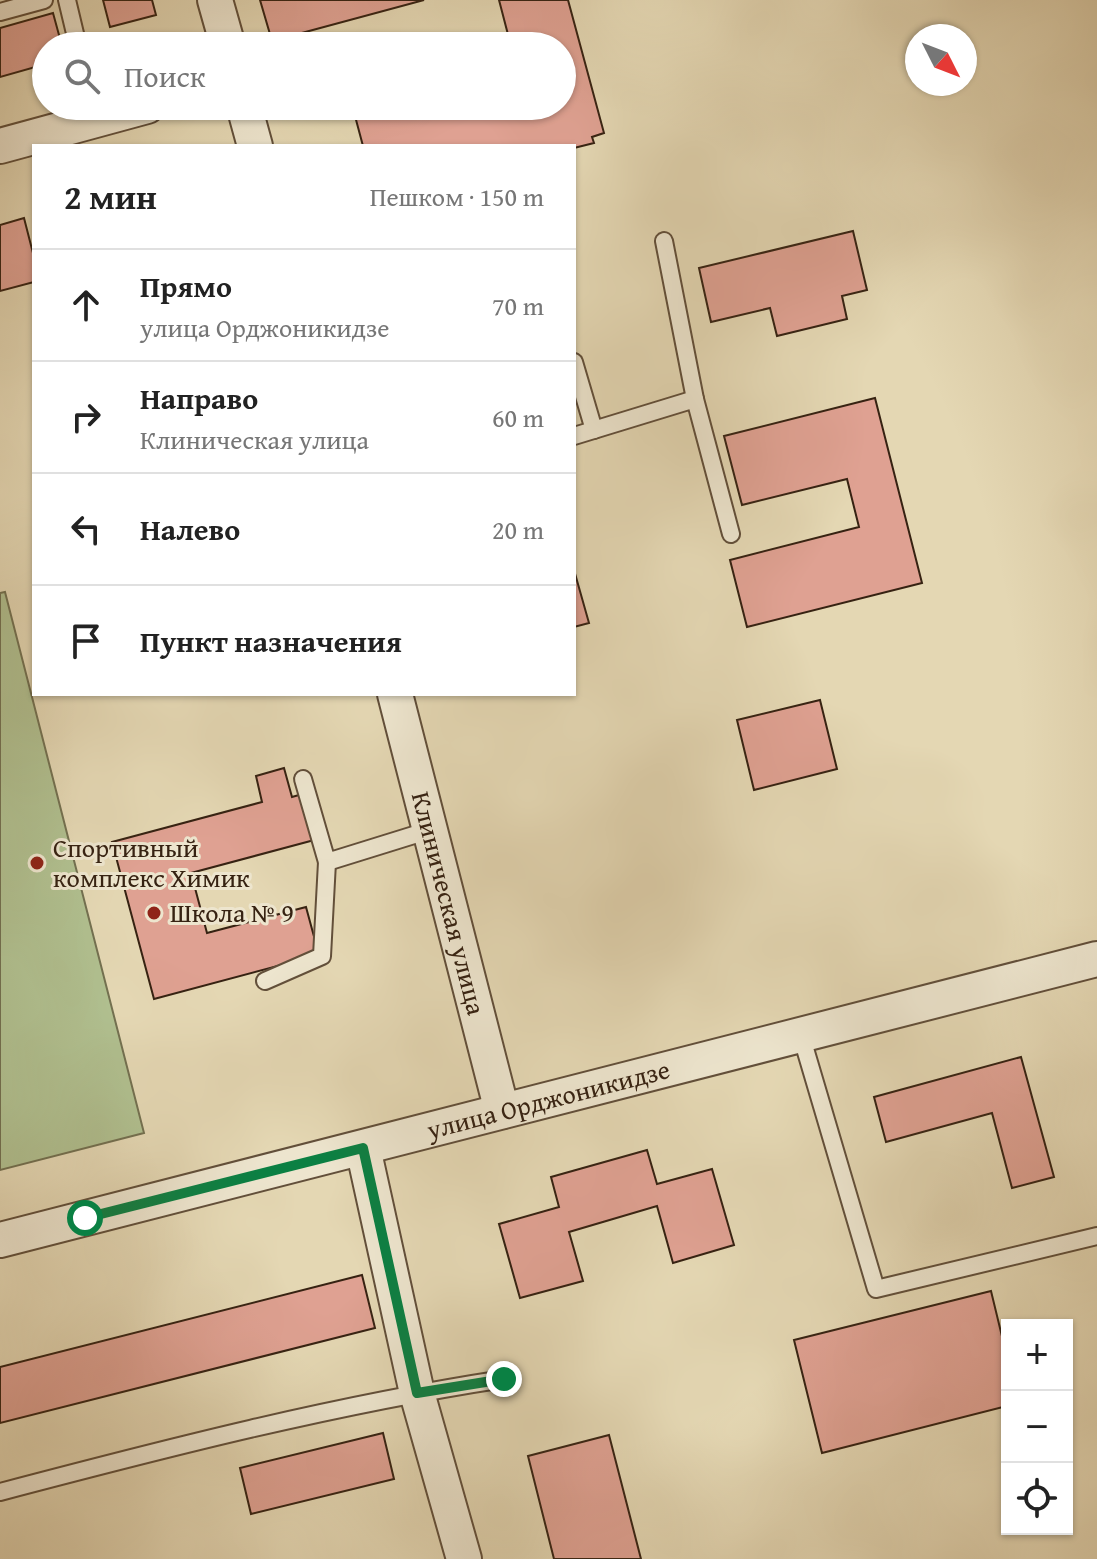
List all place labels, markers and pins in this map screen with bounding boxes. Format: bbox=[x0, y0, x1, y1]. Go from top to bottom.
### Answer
place label: Спортивный комплекс Химик bbox=[53, 828, 250, 897]
marker: Спортивный комплекс Химик bbox=[28, 854, 46, 872]
place label: Школа № 9 bbox=[170, 893, 294, 932]
marker: Школа № 9 bbox=[145, 904, 163, 922]

